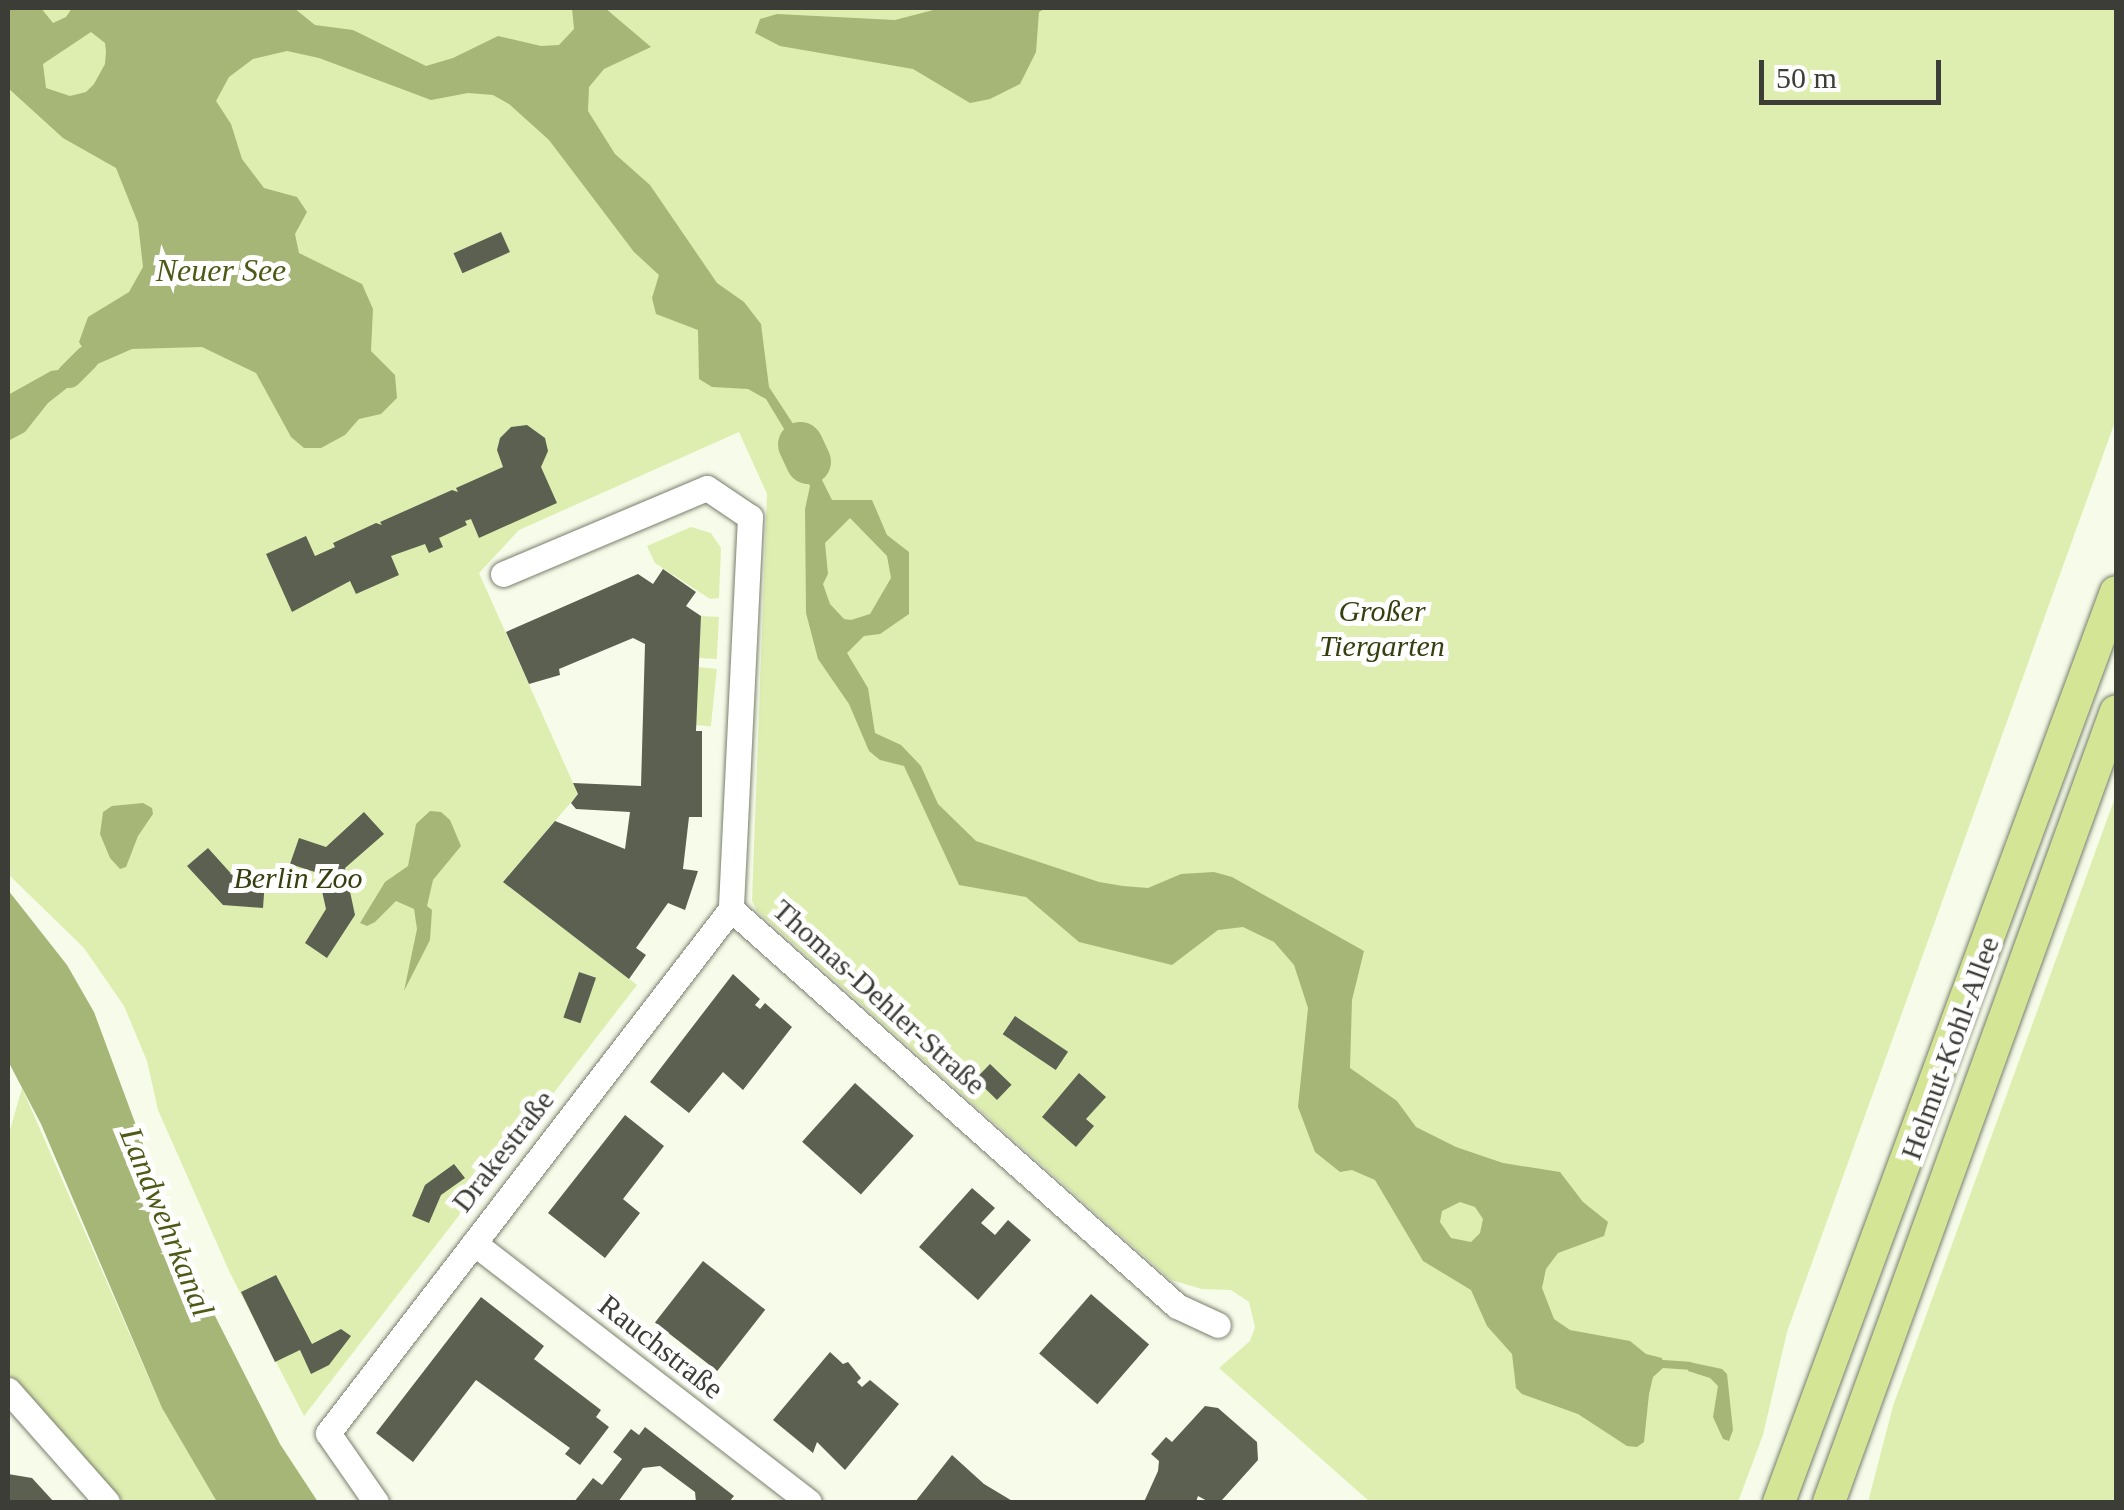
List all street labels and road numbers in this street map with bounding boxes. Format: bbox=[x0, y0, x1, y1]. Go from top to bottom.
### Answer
street label: Thomas-Dehler-Straße bbox=[765, 892, 993, 1102]
street label: Helmut-Kohl-Allee bbox=[1893, 931, 2007, 1165]
street label: Drakestraße bbox=[444, 1083, 562, 1219]
street label: Rauchstraße bbox=[591, 1287, 731, 1407]

